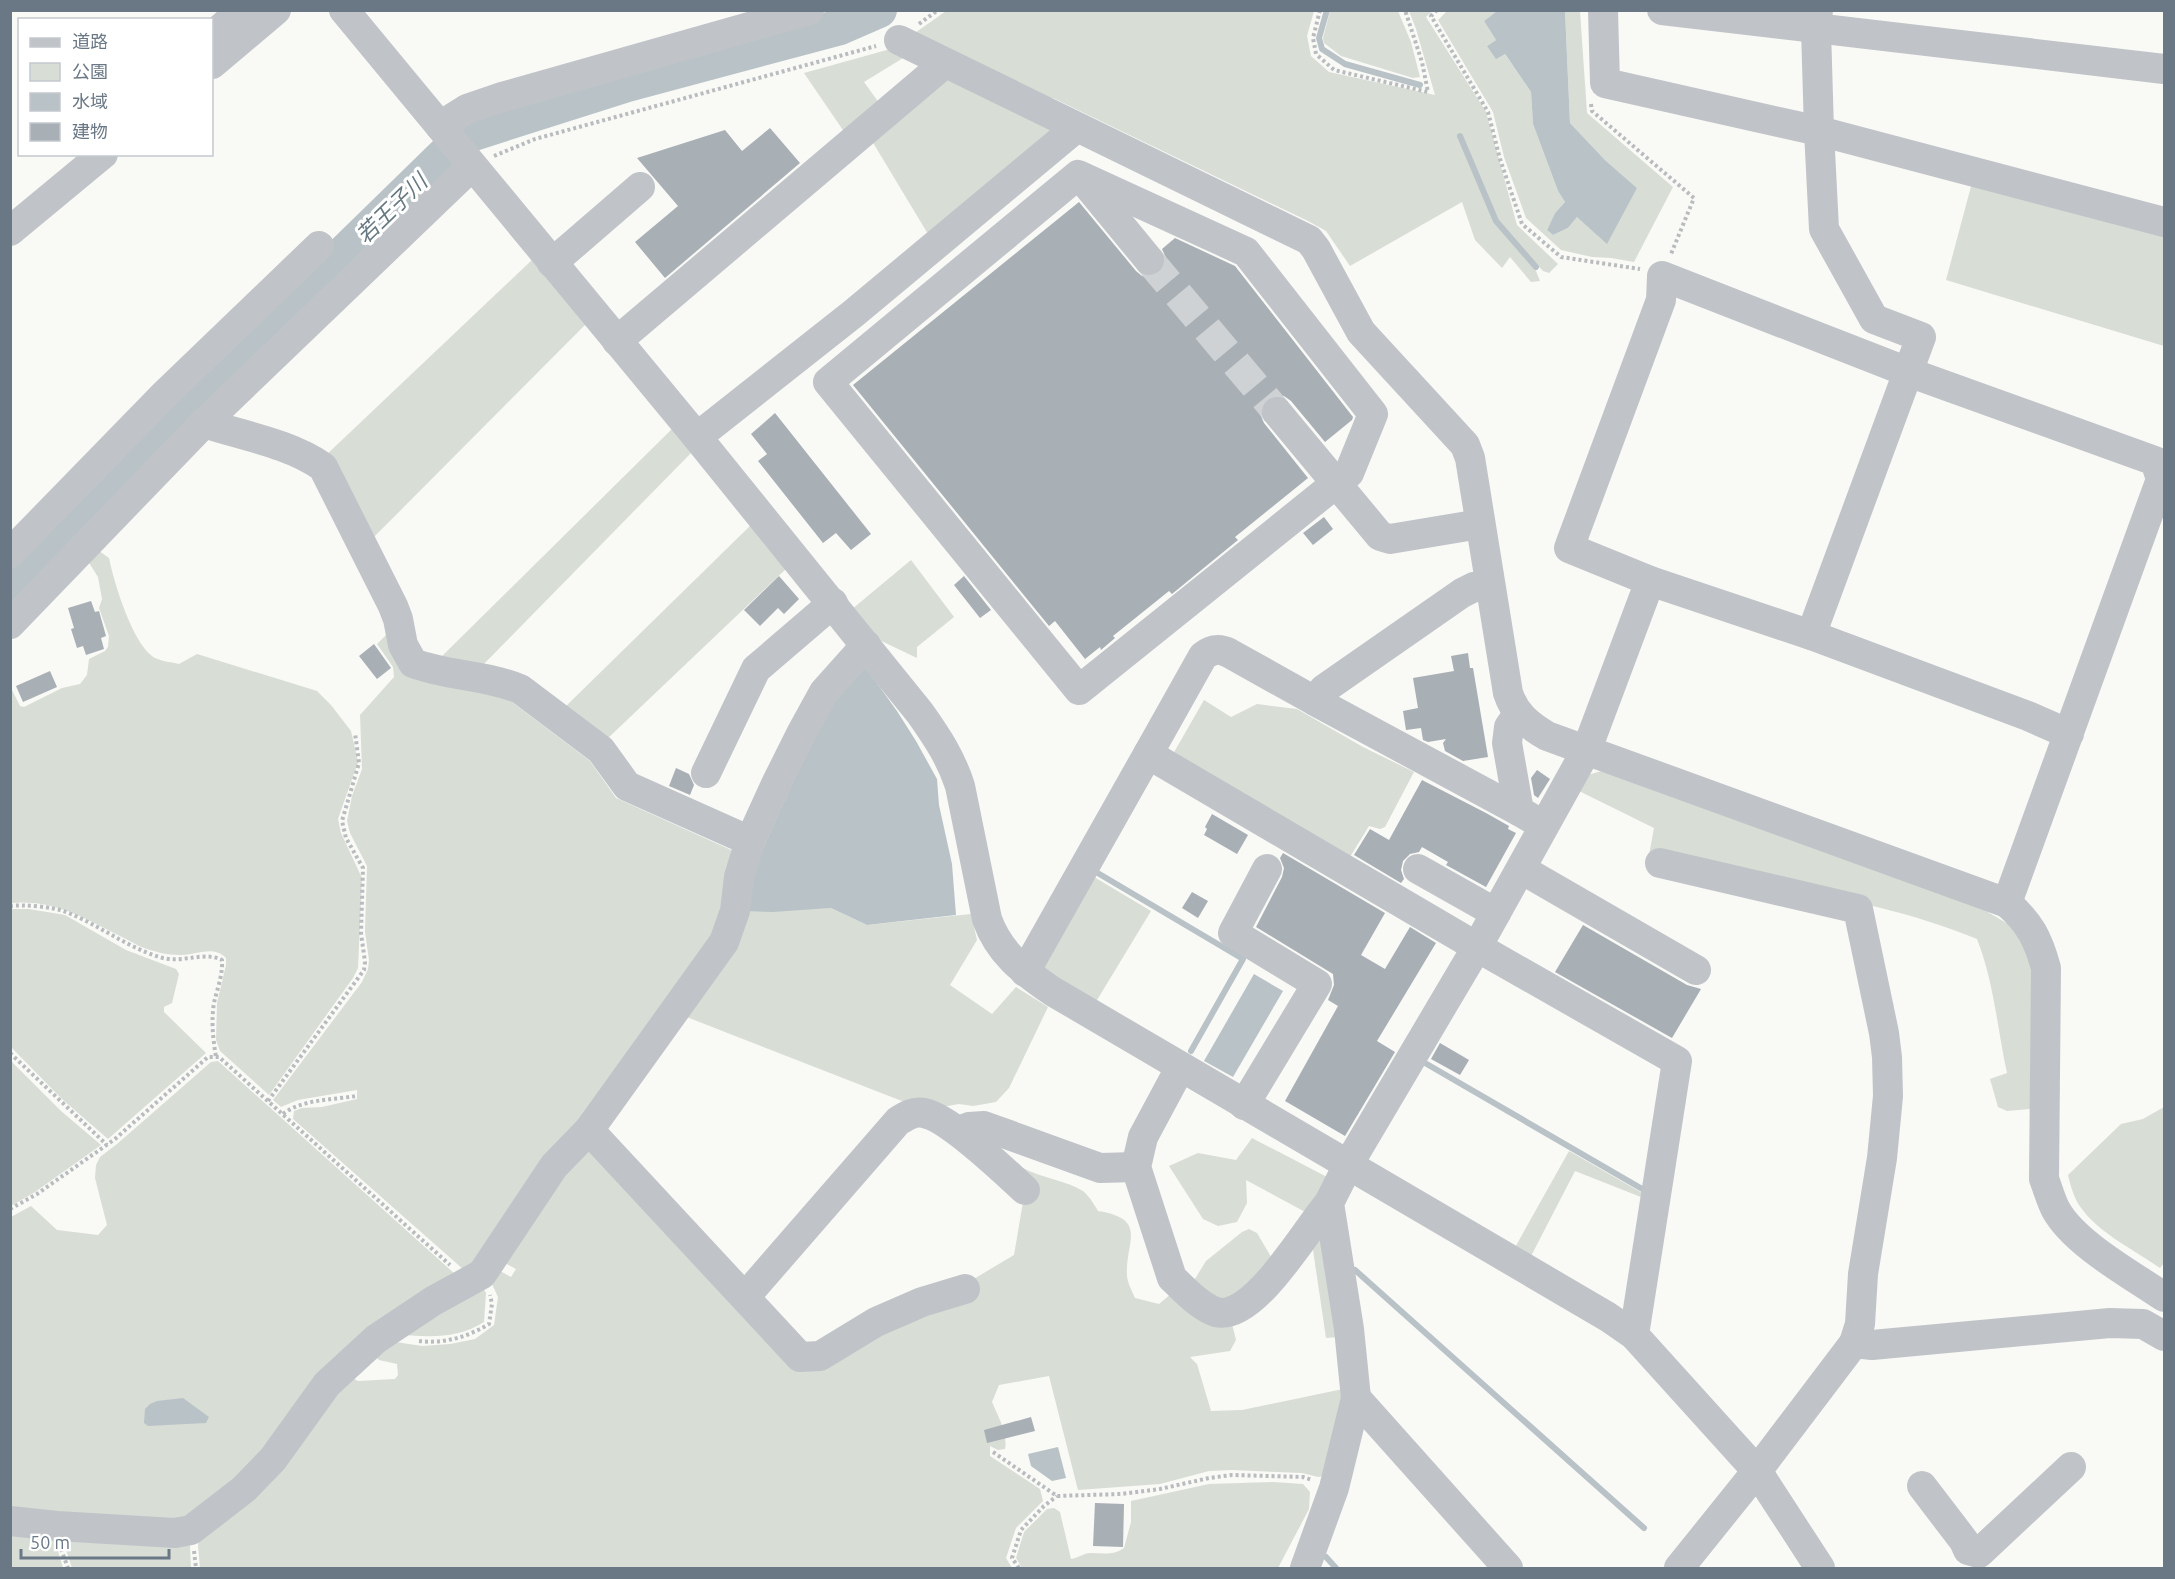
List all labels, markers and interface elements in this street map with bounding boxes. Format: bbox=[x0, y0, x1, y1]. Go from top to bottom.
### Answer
legend bbox=[18, 18, 213, 156]
text: 道路 bbox=[72, 31, 108, 51]
text: 公園 bbox=[72, 61, 108, 81]
text: 水域 bbox=[72, 91, 108, 111]
text: 建物 bbox=[72, 121, 108, 141]
water label: 若王子川 bbox=[351, 167, 433, 248]
scale bar bbox=[21, 1522, 170, 1560]
text: 50 m bbox=[30, 1532, 70, 1552]

